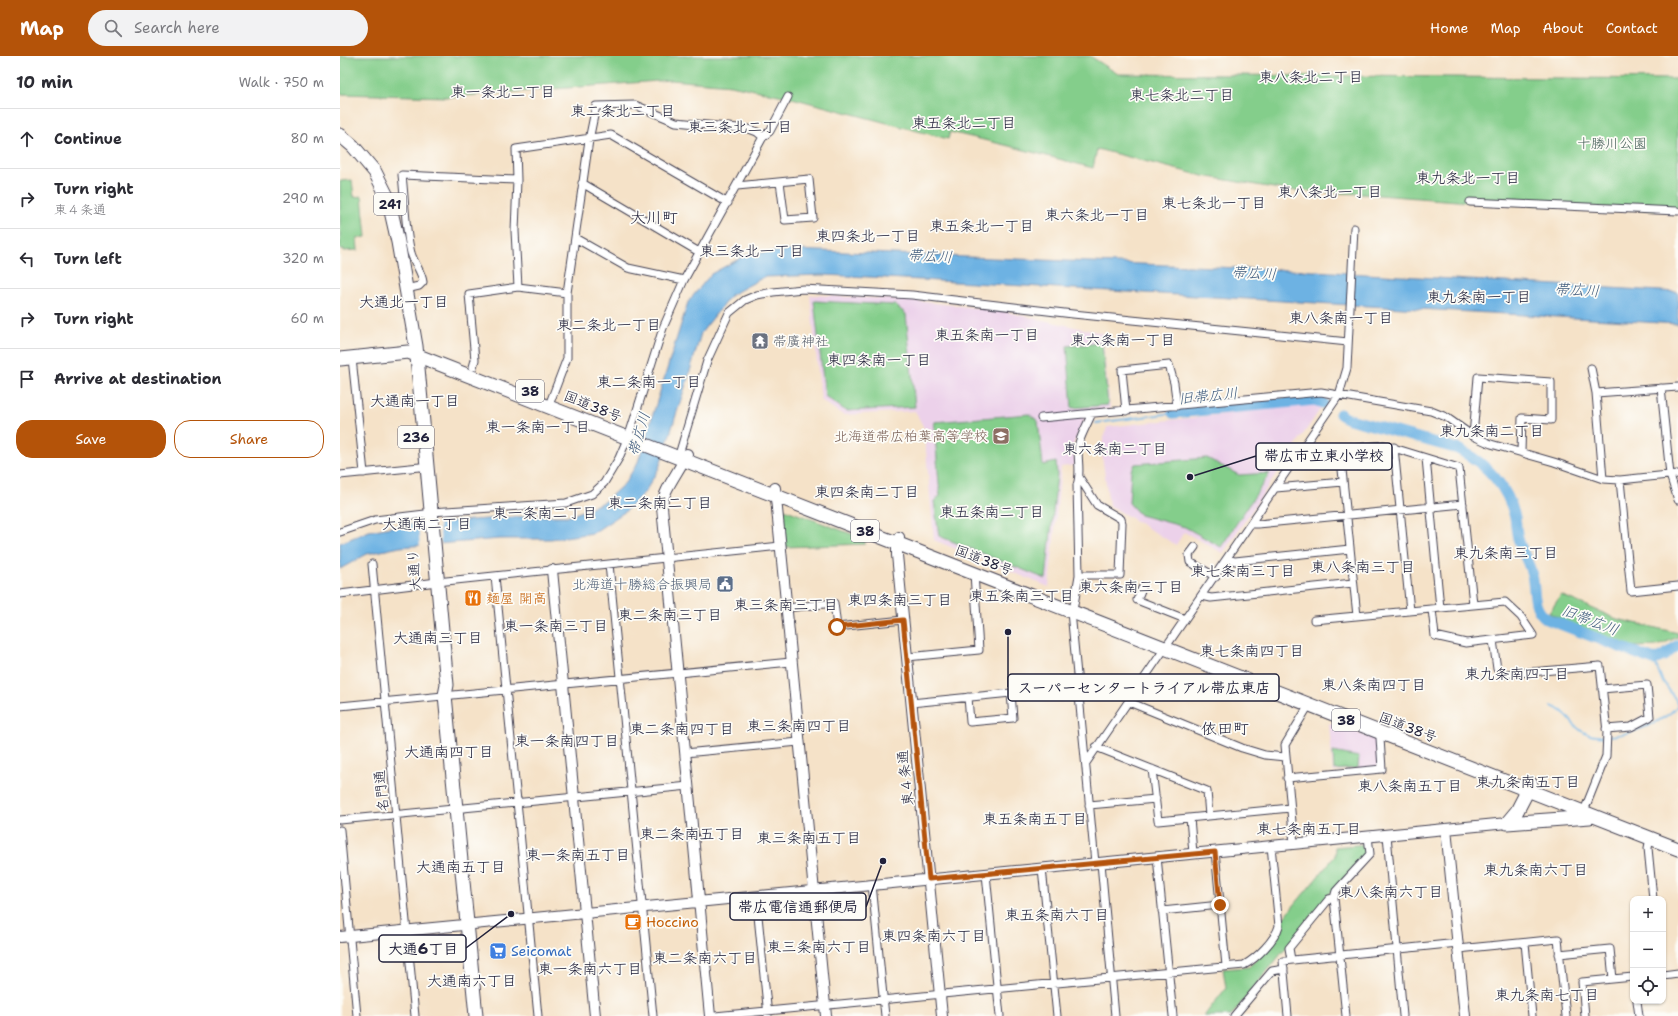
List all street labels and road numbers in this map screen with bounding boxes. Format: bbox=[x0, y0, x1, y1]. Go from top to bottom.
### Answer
road number: 241 bbox=[374, 193, 406, 215]
road number: 38 bbox=[516, 380, 544, 402]
street label: 国道38号 bbox=[561, 386, 625, 426]
road number: 236 bbox=[398, 426, 434, 448]
road number: 38 bbox=[851, 520, 879, 542]
street label: 国道38号 bbox=[952, 541, 1016, 579]
street label: 大通り bbox=[403, 548, 425, 592]
street label: 国道38号 bbox=[1376, 708, 1440, 746]
road number: 38 bbox=[1332, 709, 1360, 731]
street label: 東４条通 bbox=[893, 749, 917, 807]
street label: 名門通 bbox=[370, 769, 392, 813]

